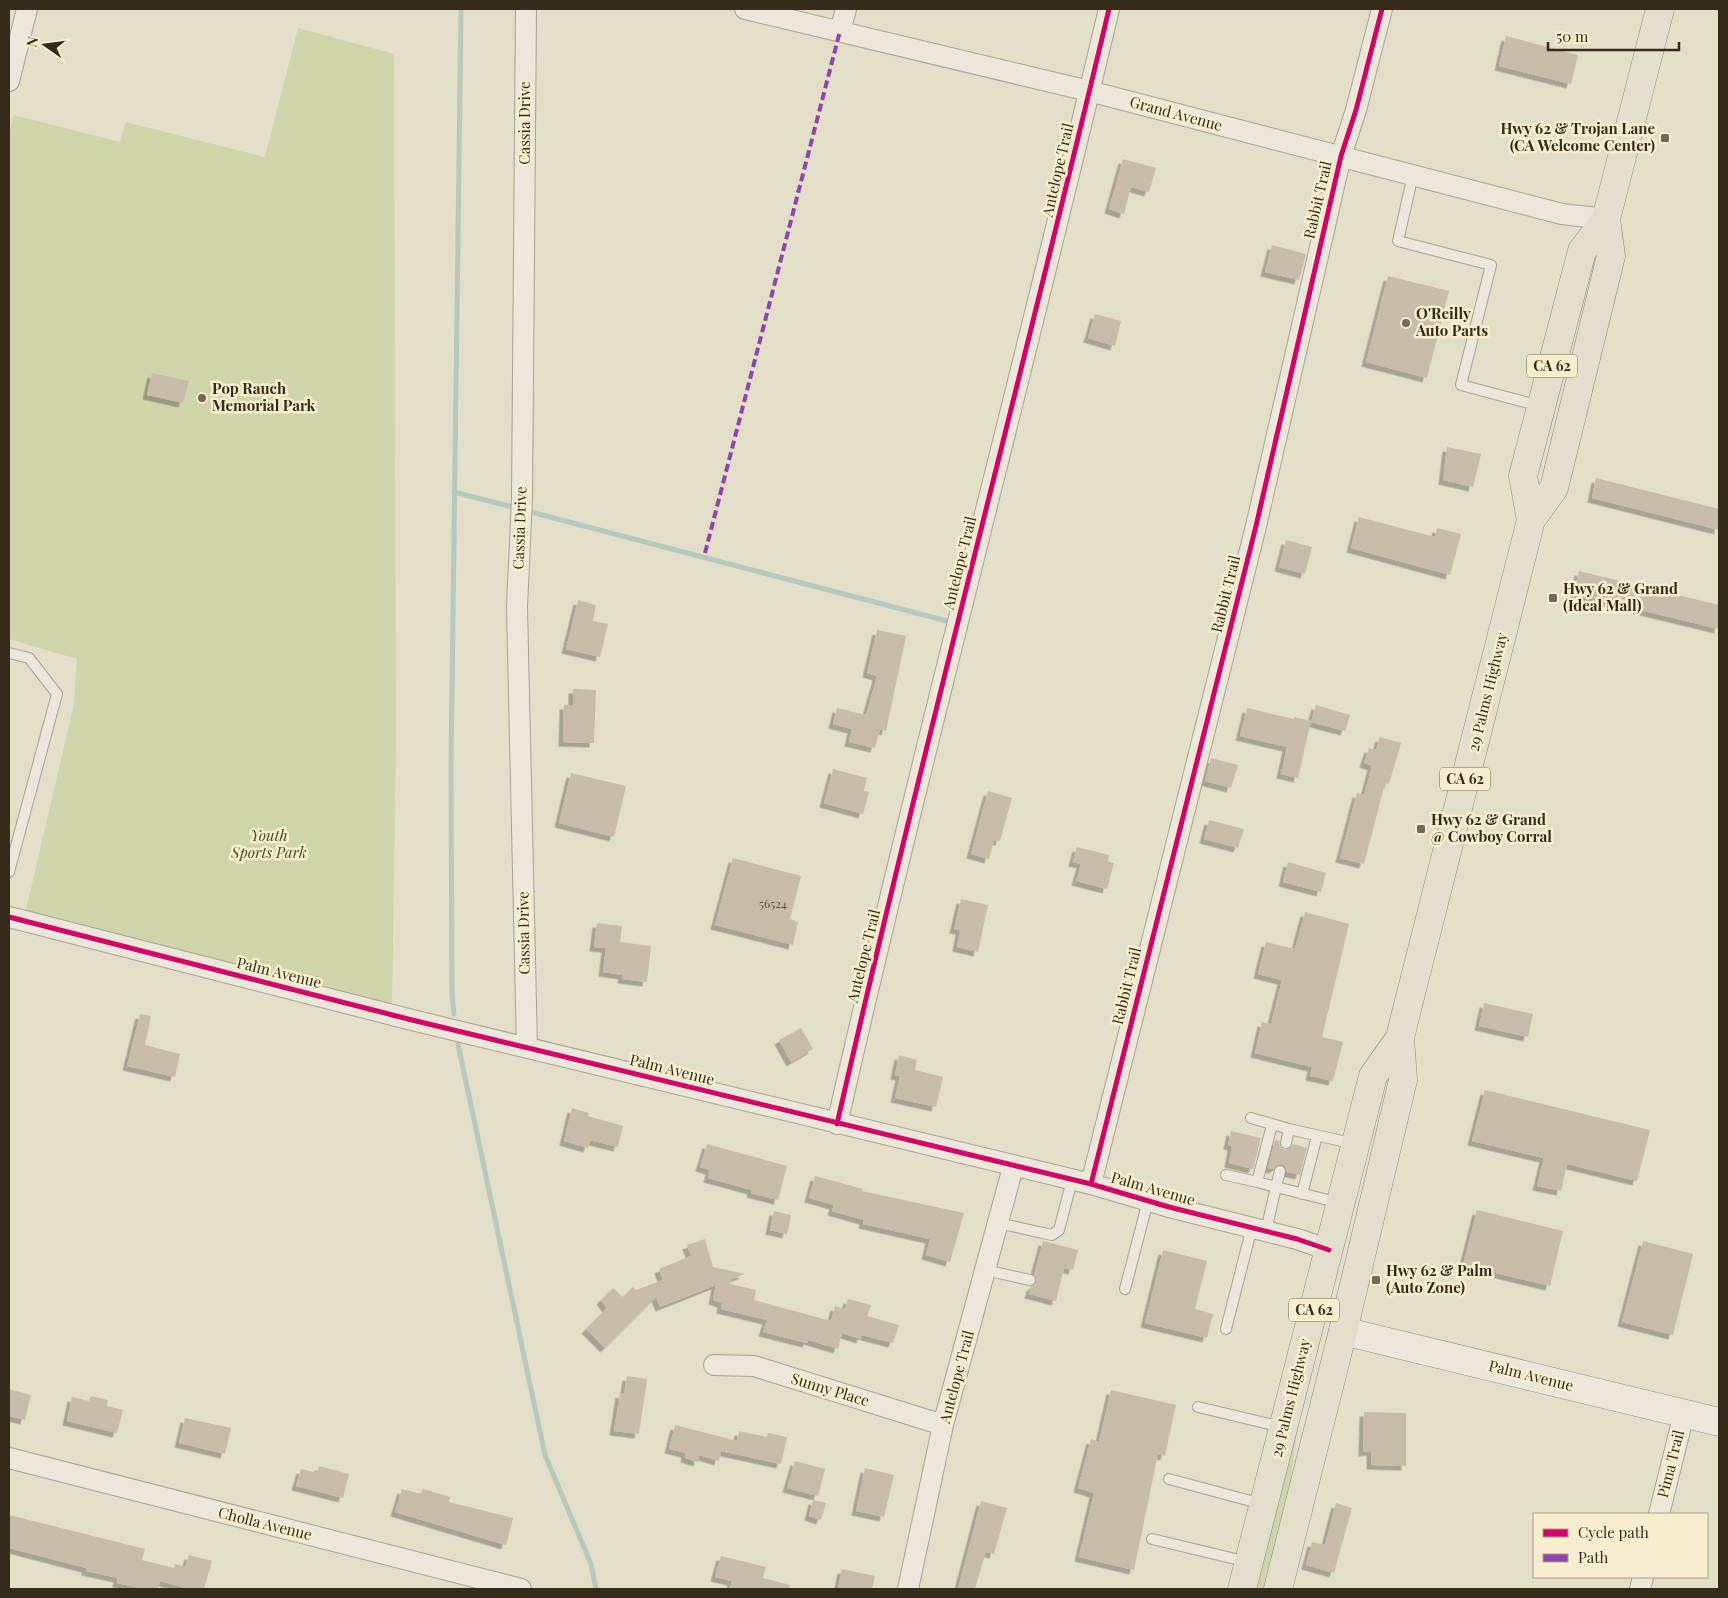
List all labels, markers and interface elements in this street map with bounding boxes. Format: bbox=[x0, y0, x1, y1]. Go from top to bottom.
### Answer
north arrow bbox=[20, 20, 70, 70]
scale bar bbox=[1548, 20, 1679, 52]
text: 50 m bbox=[1556, 26, 1589, 46]
text: N bbox=[21, 35, 42, 49]
street label: Cassia Drive bbox=[514, 81, 534, 165]
street label: Grand Avenue bbox=[1128, 91, 1225, 135]
place label: Hwy 62 & Trojan Lane (CA Welcome Center) bbox=[1500, 118, 1655, 155]
street label: Antelope Trail bbox=[1036, 121, 1078, 220]
marker: Hwy 62 & Trojan Lane (CA Welcome Center) bbox=[1659, 132, 1671, 144]
street label: Rabbit Trail bbox=[1298, 159, 1336, 241]
place label: O'Reilly Auto Parts bbox=[1415, 303, 1488, 340]
marker: O'Reilly Auto Parts bbox=[1400, 317, 1412, 329]
road number: CA 62 bbox=[1527, 354, 1577, 378]
place label: Pop Rauch Memorial Park bbox=[212, 378, 316, 415]
marker: Pop Rauch Memorial Park bbox=[196, 392, 208, 404]
street label: Cassia Drive bbox=[508, 486, 530, 570]
street label: Antelope Trail bbox=[938, 514, 980, 612]
street label: Rabbit Trail bbox=[1206, 553, 1244, 635]
place label: Hwy 62 & Grand (Ideal Mall) bbox=[1563, 578, 1678, 615]
marker: Hwy 62 & Grand (Ideal Mall) bbox=[1547, 592, 1559, 604]
street label: 29 Palms Highway bbox=[1463, 630, 1512, 753]
road number: CA 62 bbox=[1440, 768, 1490, 791]
place label: Hwy 62 & Grand @ Cowboy Corral bbox=[1431, 809, 1552, 846]
marker: Hwy 62 & Grand @ Cowboy Corral bbox=[1415, 823, 1427, 835]
park label: Youth Sports Park bbox=[230, 825, 307, 862]
street label: Cassia Drive bbox=[512, 891, 534, 975]
house number: 56524 bbox=[759, 895, 787, 911]
street label: Antelope Trail bbox=[842, 907, 884, 1005]
street label: Rabbit Trail bbox=[1107, 945, 1145, 1027]
street label: Palm Avenue bbox=[235, 952, 324, 992]
street label: Palm Avenue bbox=[628, 1049, 717, 1089]
street label: Palm Avenue bbox=[1109, 1167, 1198, 1210]
place label: Hwy 62 & Palm (Auto Zone) bbox=[1386, 1260, 1493, 1297]
marker: Hwy 62 & Palm (Auto Zone) bbox=[1370, 1274, 1382, 1286]
road number: CA 62 bbox=[1289, 1298, 1339, 1322]
street label: Antelope Trail bbox=[934, 1328, 978, 1426]
street label: 29 Palms Highway bbox=[1266, 1336, 1315, 1459]
street label: Palm Avenue bbox=[1487, 1355, 1576, 1395]
street label: Sunny Place bbox=[789, 1368, 872, 1410]
street label: Pima Trail bbox=[1652, 1428, 1688, 1500]
street label: Cholla Avenue bbox=[216, 1502, 314, 1544]
legend bbox=[1533, 1513, 1708, 1578]
text: Cycle path bbox=[1578, 1522, 1649, 1542]
text: Path bbox=[1578, 1547, 1608, 1567]

